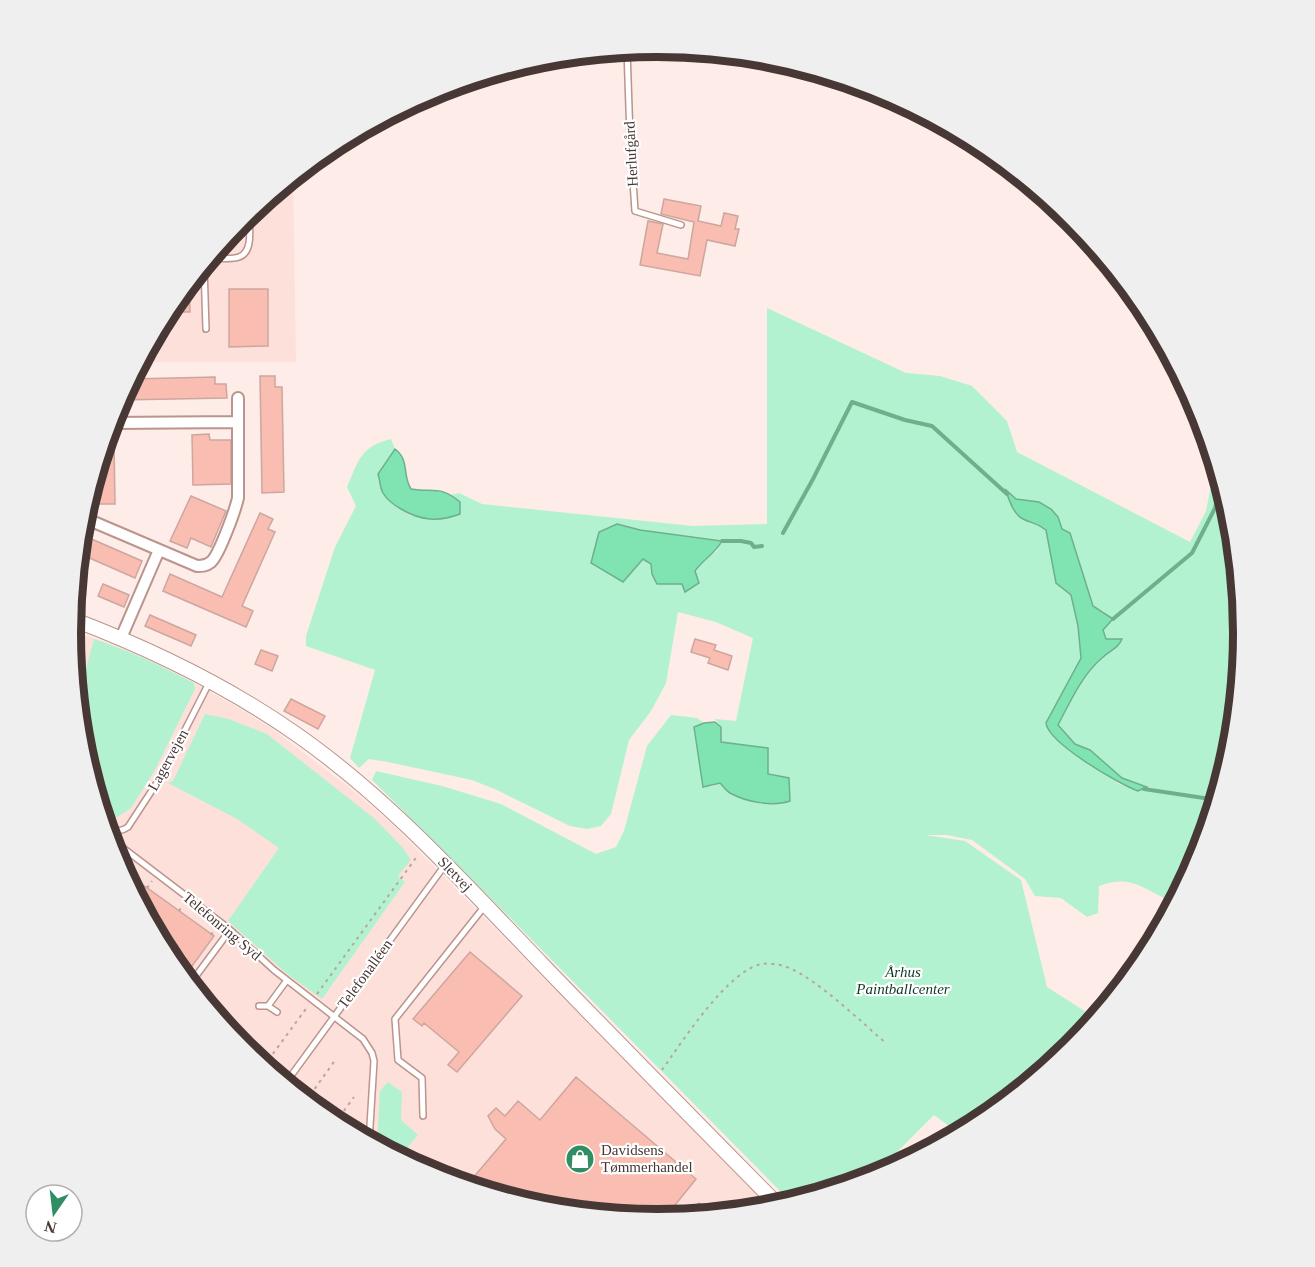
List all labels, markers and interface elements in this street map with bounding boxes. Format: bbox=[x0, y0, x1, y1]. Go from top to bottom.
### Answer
street label: Herlufgård bbox=[621, 120, 641, 187]
street label: Lagervejen bbox=[145, 726, 192, 793]
street label: Sletvej bbox=[435, 853, 475, 895]
street label: Telefonring Syd bbox=[180, 889, 265, 964]
street label: Telefonalléen bbox=[335, 936, 396, 1012]
park label: Århus Paintballcenter bbox=[855, 964, 950, 997]
place label: Davidsens Tømmerhandel bbox=[601, 1142, 693, 1175]
shop icon: Davidsens Tømmerhandel bbox=[564, 1143, 596, 1175]
north arrow bbox=[24, 1183, 84, 1243]
text: N bbox=[42, 1217, 58, 1237]

